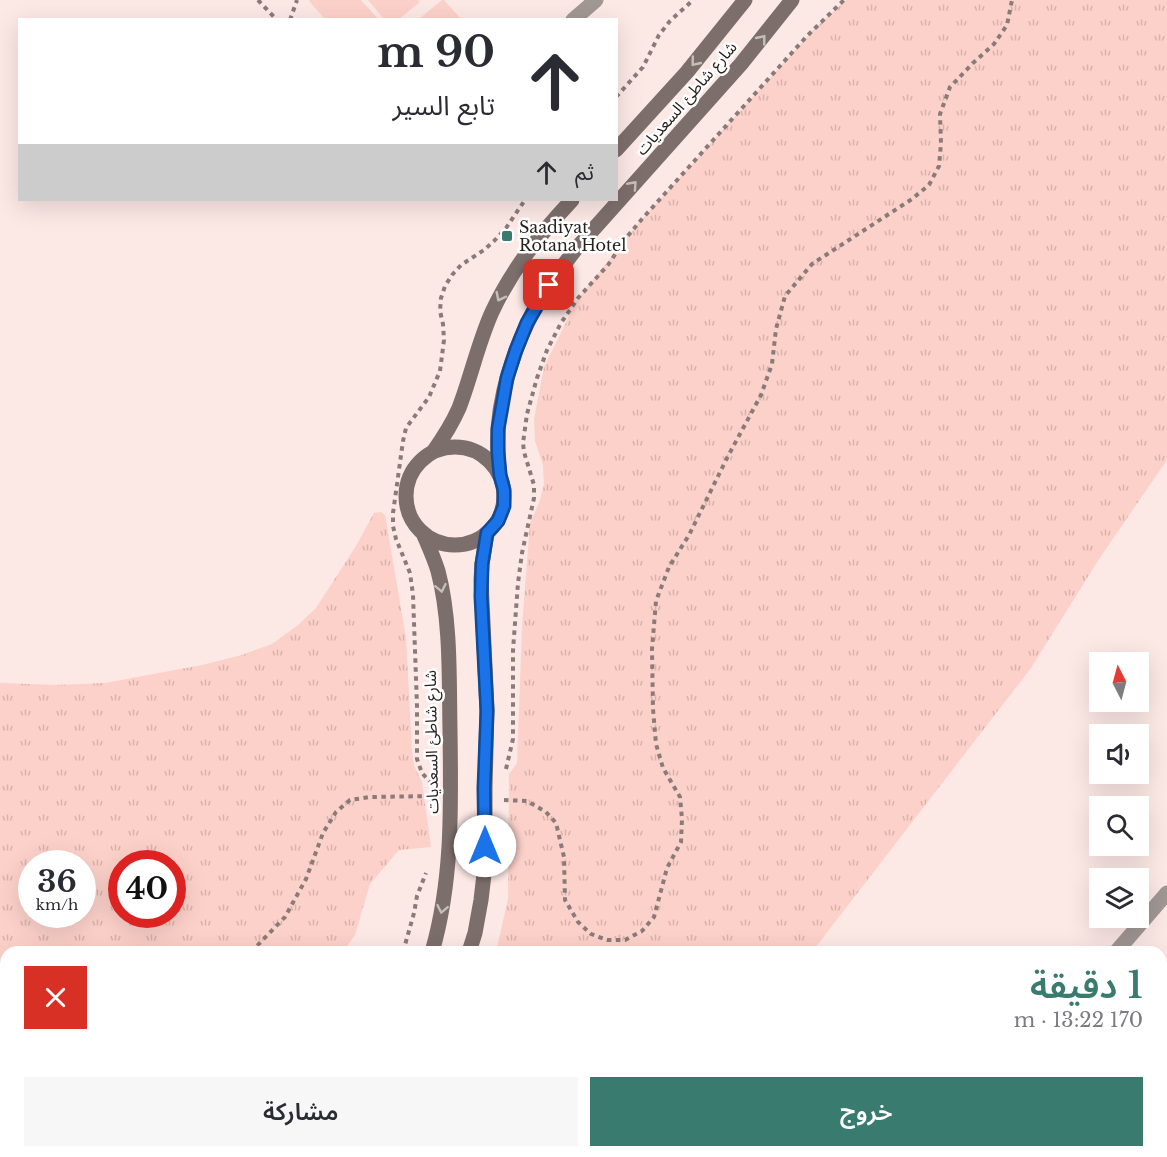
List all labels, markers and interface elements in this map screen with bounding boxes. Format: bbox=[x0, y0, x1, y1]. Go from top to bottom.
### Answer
text: 90 m bbox=[377, 26, 495, 78]
one-way arrow bbox=[754, 34, 765, 45]
street label: شارع شاطئ السعديات bbox=[631, 37, 743, 161]
icon: ahead bbox=[516, 42, 594, 120]
one-way arrow bbox=[692, 55, 703, 66]
text: تابع السير bbox=[393, 89, 495, 122]
icon: ahead bbox=[530, 156, 563, 189]
text: ثم bbox=[575, 159, 594, 186]
one-way arrow bbox=[626, 181, 637, 192]
place label: Saadiyat Rotana Hotel bbox=[519, 217, 626, 255]
marker: Saadiyat Rotana Hotel bbox=[500, 229, 514, 243]
pin bbox=[523, 259, 574, 310]
icon: arrive bbox=[532, 268, 565, 301]
one-way arrow bbox=[496, 291, 507, 301]
one-way arrow bbox=[434, 583, 447, 593]
north arrow bbox=[1089, 652, 1149, 712]
map controls bbox=[1089, 652, 1149, 928]
street label: شارع شاطئ السعديات bbox=[420, 670, 445, 814]
button: sound bbox=[1089, 724, 1149, 784]
button: search bbox=[1089, 796, 1149, 856]
position arrow bbox=[453, 814, 517, 878]
speed limit sign: 40 bbox=[108, 850, 186, 928]
text: 36 bbox=[37, 863, 77, 900]
button: layers bbox=[1089, 868, 1149, 928]
text: km/h bbox=[36, 895, 78, 914]
one-way arrow bbox=[436, 904, 449, 914]
text: 1 دقيقة bbox=[1030, 963, 1143, 1008]
button: close bbox=[24, 966, 87, 1029]
text: 170 m · 13:22 bbox=[1014, 1008, 1143, 1032]
button: مشاركة bbox=[24, 1077, 578, 1146]
button: خروج bbox=[590, 1077, 1143, 1146]

